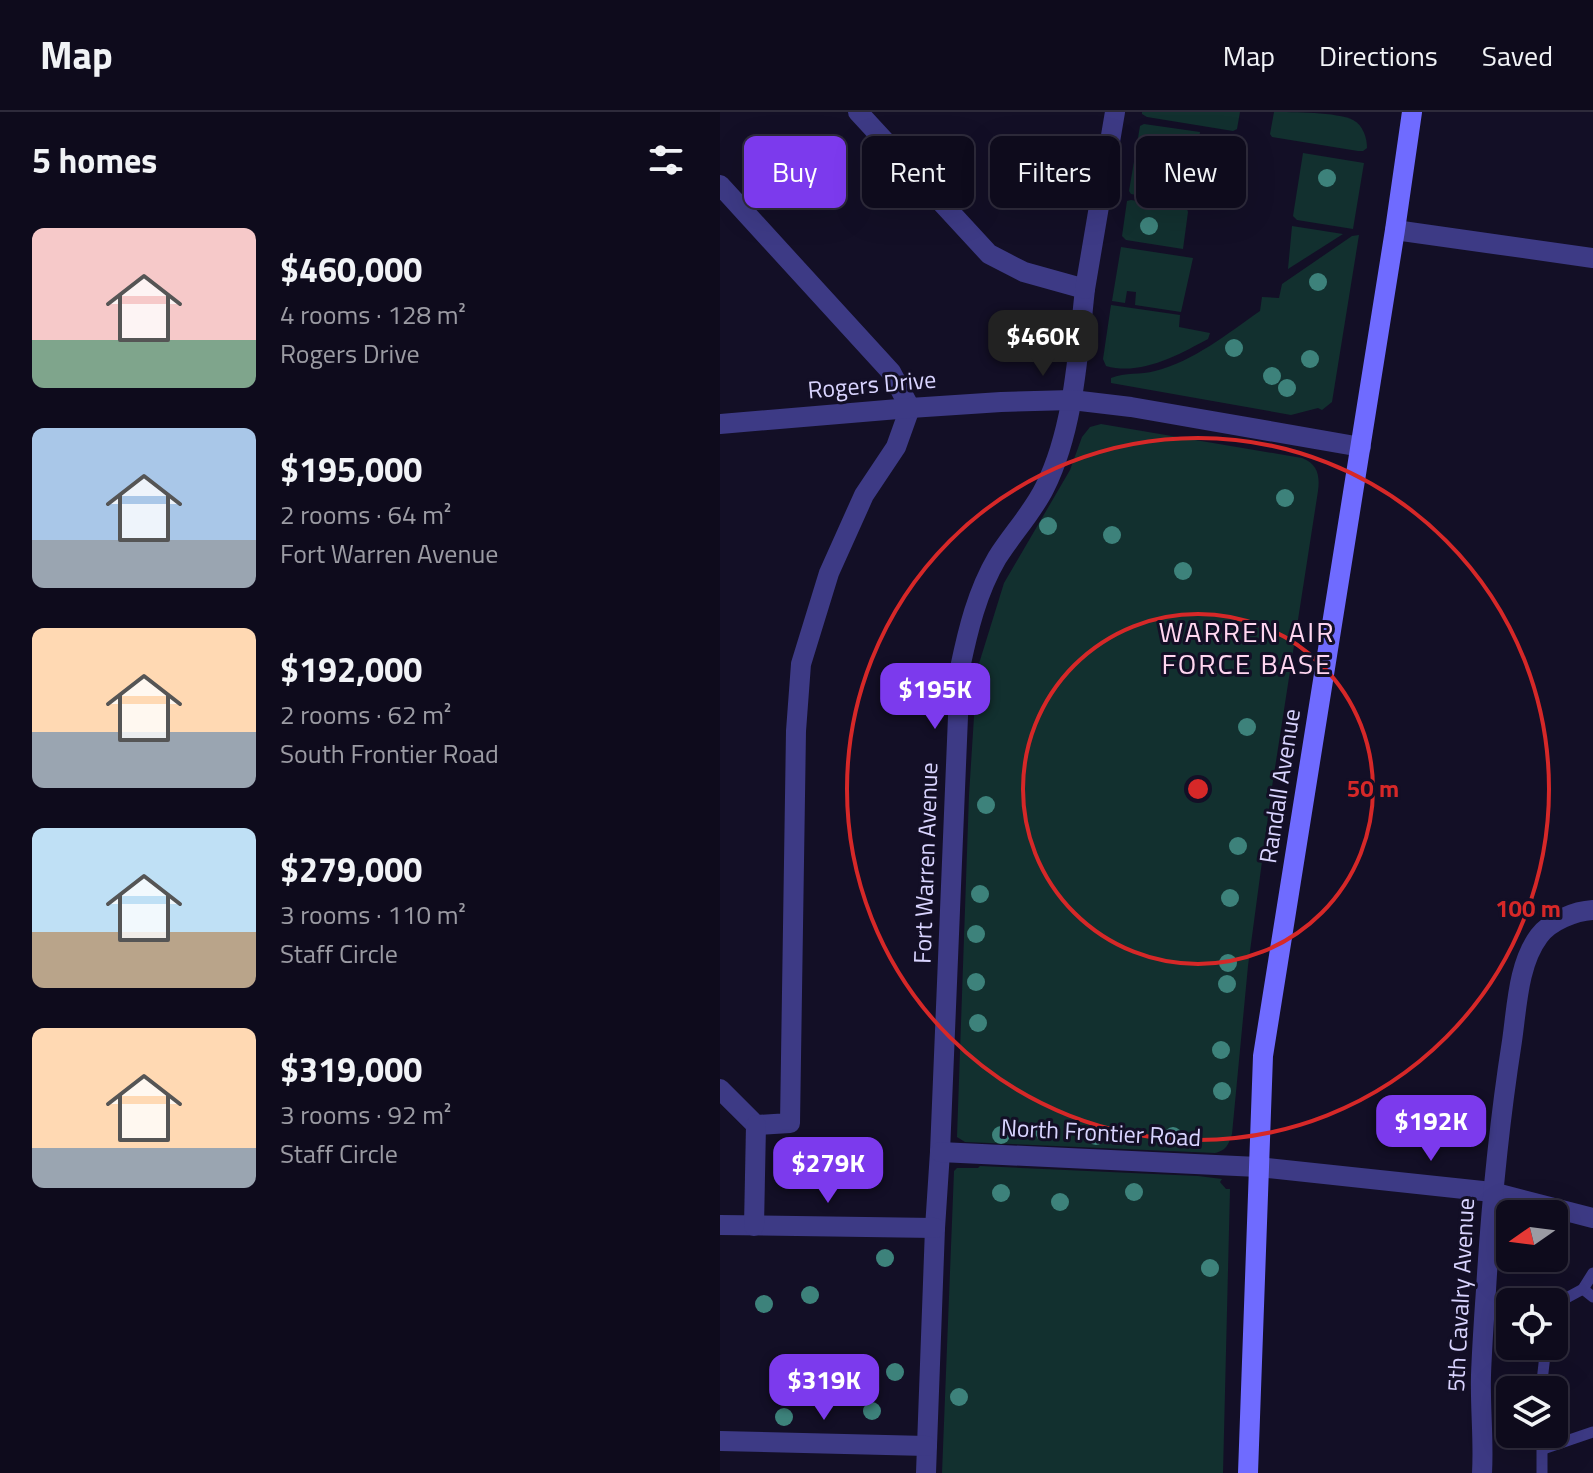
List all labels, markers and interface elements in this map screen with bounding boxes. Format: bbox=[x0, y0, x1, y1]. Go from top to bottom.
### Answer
text: Map bbox=[40, 26, 113, 84]
text: Map bbox=[1223, 34, 1275, 77]
text: Directions bbox=[1319, 34, 1438, 77]
text: Saved bbox=[1482, 34, 1553, 77]
text: 5 homes bbox=[32, 134, 157, 186]
chip: Buy bbox=[744, 136, 846, 208]
chip: Rent bbox=[862, 136, 974, 208]
chip: Filters bbox=[990, 136, 1120, 208]
chip: New bbox=[1136, 136, 1246, 208]
icon: filters bbox=[644, 138, 688, 182]
text: $460,000 bbox=[280, 243, 422, 295]
icon: home bbox=[96, 260, 192, 356]
text: 4 rooms · 128 m² bbox=[280, 295, 466, 334]
pin: $460K bbox=[987, 310, 1099, 378]
text: $460K bbox=[1006, 316, 1080, 355]
text: Rogers Drive bbox=[280, 334, 420, 373]
street label: Rogers Drive bbox=[806, 360, 938, 408]
text: $195,000 bbox=[280, 443, 422, 495]
icon: home bbox=[96, 460, 192, 556]
text: 2 rooms · 64 m² bbox=[280, 495, 451, 534]
text: Fort Warren Avenue bbox=[280, 534, 498, 573]
district label: WARREN AIR FORCE BASE bbox=[1159, 610, 1335, 685]
text: $192,000 bbox=[280, 643, 422, 695]
icon: home bbox=[96, 660, 192, 756]
pin: $195K bbox=[879, 663, 991, 731]
text: $195K bbox=[898, 669, 972, 708]
text: 2 rooms · 62 m² bbox=[280, 695, 451, 734]
street label: Randall Avenue bbox=[1249, 706, 1309, 866]
text: South Frontier Road bbox=[280, 734, 499, 773]
street label: Fort Warren Avenue bbox=[903, 762, 947, 964]
text: 50 m bbox=[1347, 770, 1399, 806]
centre of rings bbox=[1184, 775, 1212, 803]
text: $279,000 bbox=[280, 843, 422, 895]
icon: home bbox=[96, 860, 192, 956]
text: 100 m bbox=[1495, 890, 1561, 926]
text: 3 rooms · 110 m² bbox=[280, 895, 466, 934]
text: Staff Circle bbox=[280, 934, 398, 973]
text: $319,000 bbox=[280, 1043, 422, 1095]
icon: home bbox=[96, 1060, 192, 1156]
text: 3 rooms · 92 m² bbox=[280, 1095, 451, 1134]
pin: $192K bbox=[1375, 1095, 1487, 1163]
text: $192K bbox=[1394, 1101, 1468, 1140]
street label: North Frontier Road bbox=[1000, 1109, 1202, 1155]
text: Staff Circle bbox=[280, 1134, 398, 1173]
pin: $279K bbox=[772, 1137, 884, 1205]
text: $279K bbox=[791, 1143, 865, 1182]
street label: 5th Cavalry Avenue bbox=[1437, 1197, 1483, 1393]
north arrow bbox=[1496, 1200, 1568, 1272]
map controls bbox=[1496, 1200, 1568, 1448]
button: locate bbox=[1496, 1288, 1568, 1360]
pin: $319K bbox=[768, 1354, 880, 1422]
text: $319K bbox=[787, 1360, 861, 1399]
button: layers bbox=[1496, 1376, 1568, 1448]

